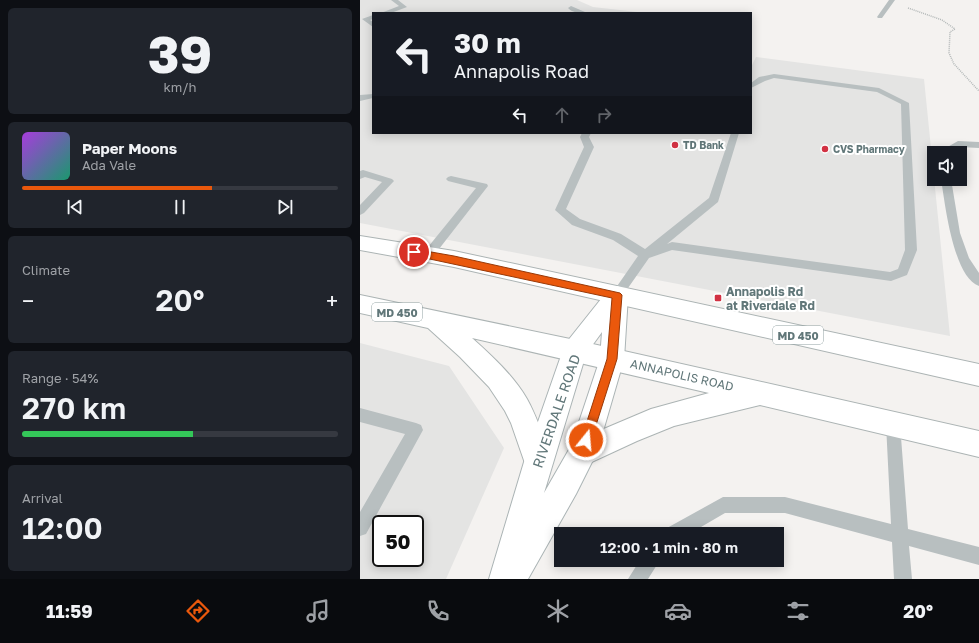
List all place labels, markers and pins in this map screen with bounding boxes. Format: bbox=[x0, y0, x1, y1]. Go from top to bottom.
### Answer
place label: TD Bank bbox=[683, 139, 724, 151]
marker: TD Bank bbox=[670, 140, 680, 150]
place label: CVS Pharmacy bbox=[833, 143, 905, 155]
marker: CVS Pharmacy bbox=[820, 144, 830, 154]
pin bbox=[397, 235, 431, 269]
place label: Annapolis Rd at Riverdale Rd bbox=[726, 284, 815, 313]
marker: Annapolis Rd at Riverdale Rd bbox=[713, 293, 723, 303]

